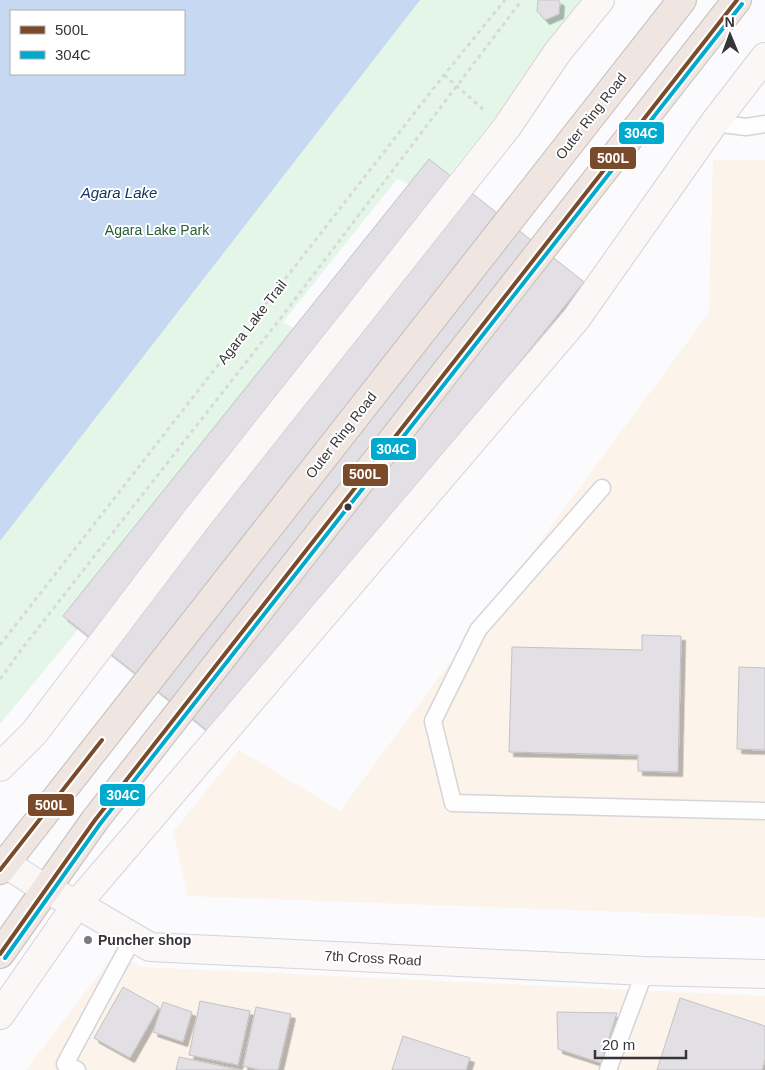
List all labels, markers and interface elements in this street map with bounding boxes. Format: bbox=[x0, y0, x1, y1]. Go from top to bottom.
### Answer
legend bbox=[10, 10, 185, 75]
north arrow bbox=[705, 10, 755, 60]
text: N bbox=[725, 14, 735, 30]
text: 500L bbox=[55, 21, 88, 38]
text: 304C bbox=[55, 46, 91, 63]
street label: Outer Ring Road bbox=[552, 70, 630, 162]
line badge: 304C bbox=[618, 121, 665, 145]
text: 304C bbox=[624, 125, 658, 141]
line badge: 500L bbox=[589, 146, 637, 170]
text: 500L bbox=[597, 150, 629, 166]
water label: Agara Lake bbox=[80, 184, 157, 201]
park label: Agara Lake Park bbox=[105, 222, 210, 238]
street label: Agara Lake Trail bbox=[214, 277, 290, 367]
street label: Outer Ring Road bbox=[302, 389, 380, 481]
line badge: 304C bbox=[370, 437, 417, 461]
text: 304C bbox=[376, 441, 410, 457]
line badge: 500L bbox=[342, 463, 389, 487]
text: 500L bbox=[349, 466, 381, 482]
unlabelled marker bbox=[343, 502, 353, 512]
line badge: 304C bbox=[99, 783, 146, 807]
text: 304C bbox=[106, 787, 140, 803]
line badge: 500L bbox=[27, 793, 75, 817]
text: 500L bbox=[35, 797, 67, 813]
place label: Puncher shop bbox=[98, 932, 191, 948]
marker: Puncher shop bbox=[82, 934, 94, 946]
street label: 7th Cross Road bbox=[324, 947, 422, 969]
scale bar bbox=[595, 1028, 686, 1060]
text: 20 m bbox=[602, 1036, 635, 1053]

